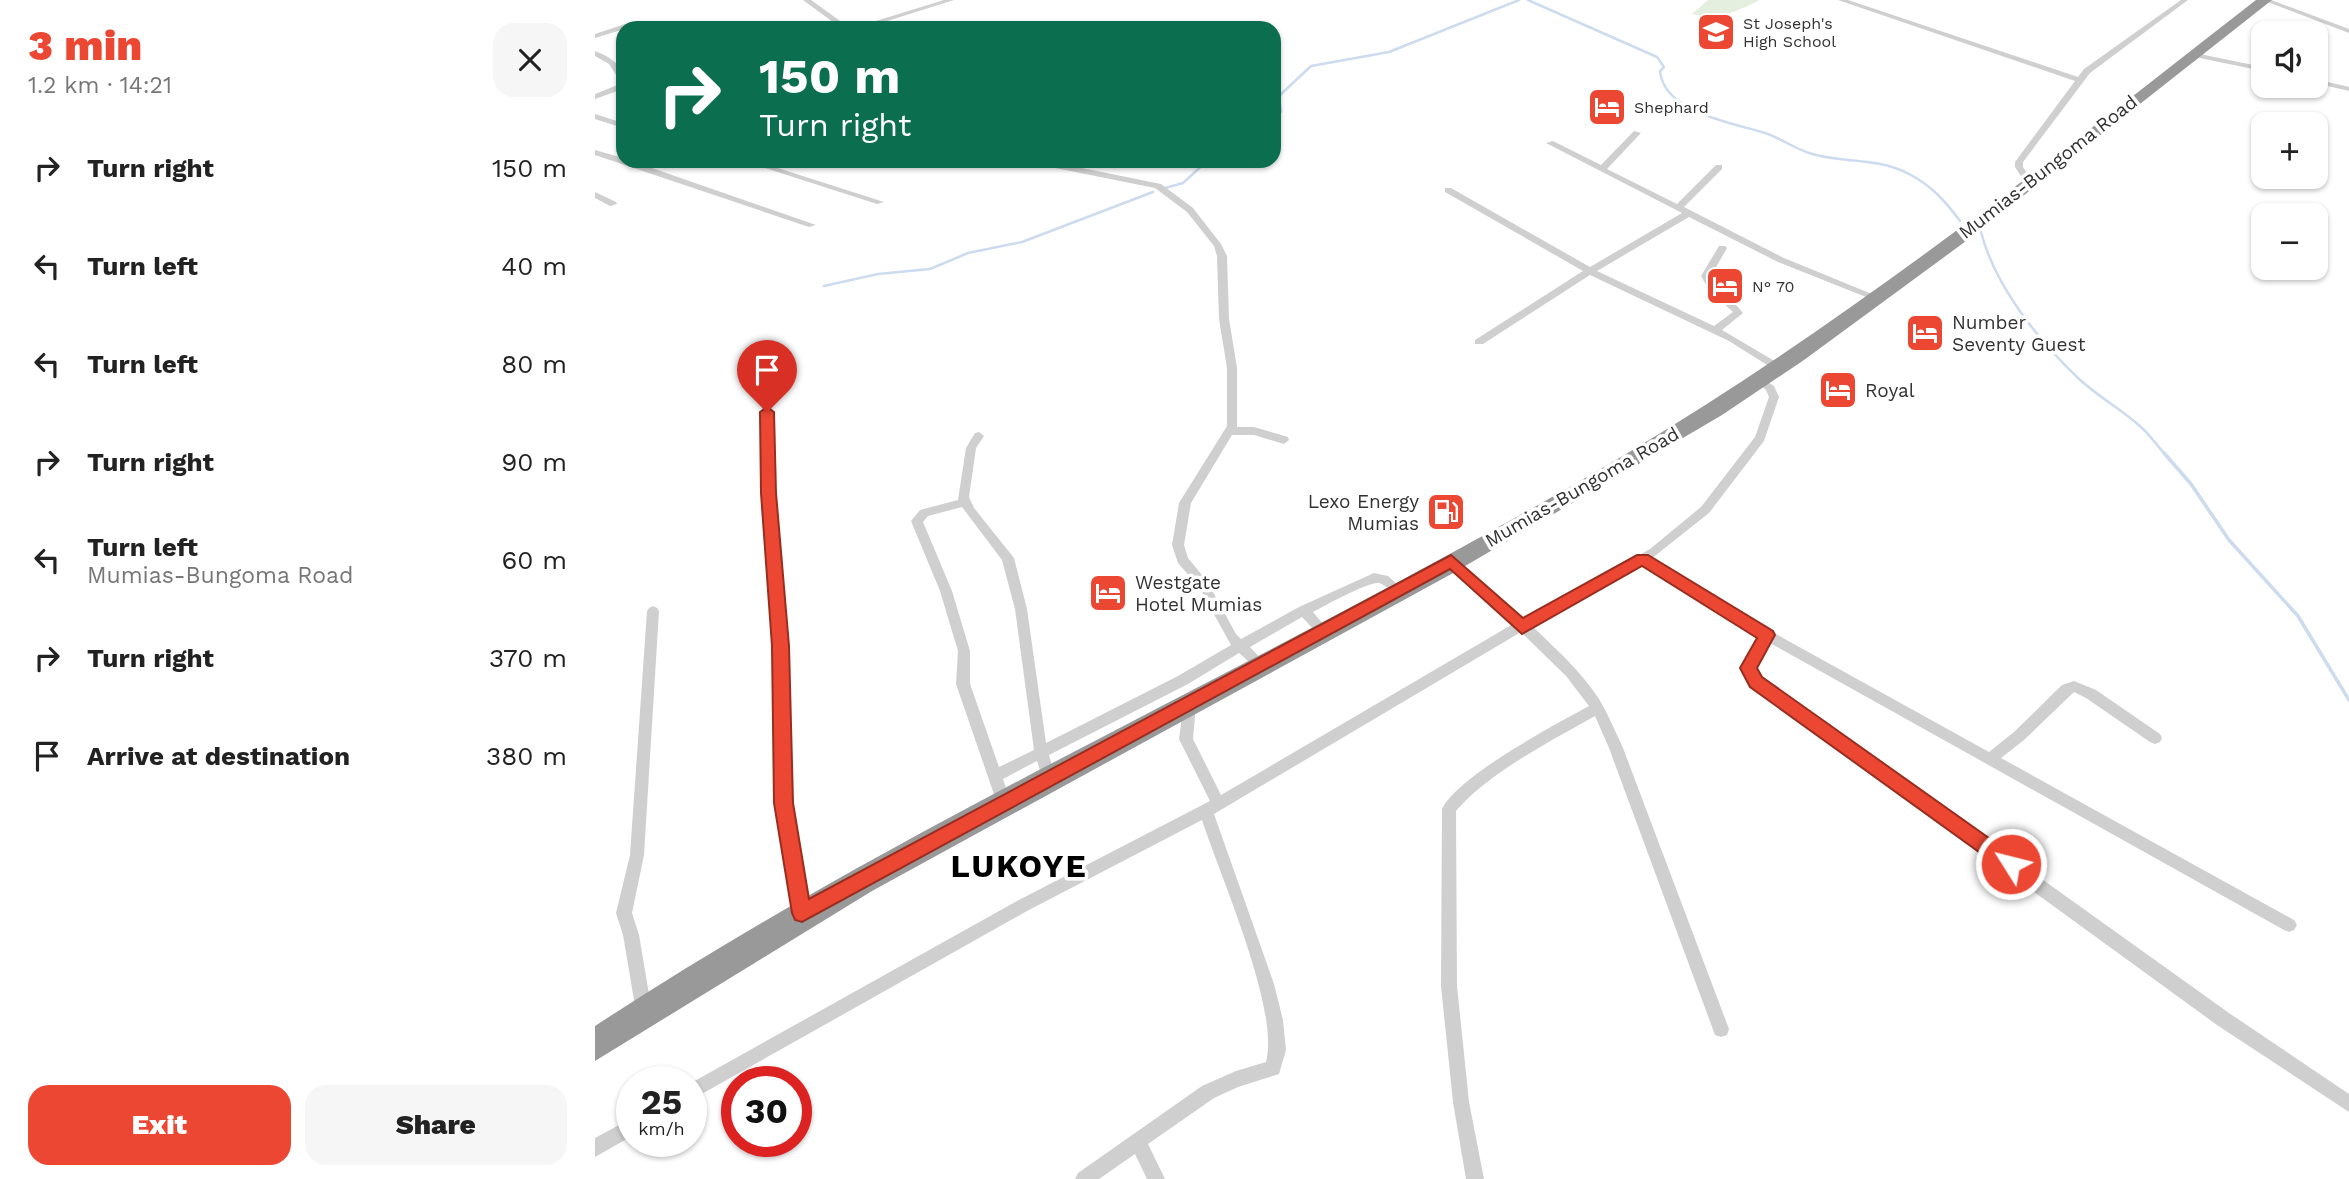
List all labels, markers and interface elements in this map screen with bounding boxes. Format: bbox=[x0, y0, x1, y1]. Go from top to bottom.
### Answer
school or university icon: St Joseph's High School bbox=[1695, 11, 1737, 53]
place label: St Joseph's High School bbox=[1743, 14, 1836, 51]
text: 3 min bbox=[28, 21, 142, 70]
map controls bbox=[2251, 21, 2328, 280]
button: sound bbox=[2251, 21, 2328, 98]
button: close bbox=[493, 23, 567, 97]
text: 150 m bbox=[759, 47, 900, 105]
icon: right bbox=[644, 49, 735, 140]
text: 1.2 km · 14:21 bbox=[28, 72, 172, 99]
hotel icon: Shephard bbox=[1586, 86, 1628, 128]
street label: Mumias-Bungoma Road bbox=[1954, 90, 2142, 244]
place label: Shephard bbox=[1634, 98, 1709, 117]
text: Turn right bbox=[759, 106, 911, 144]
button: + bbox=[2251, 112, 2328, 189]
icon: right bbox=[28, 149, 66, 187]
text: Turn right bbox=[87, 153, 214, 183]
text: 150 m bbox=[492, 153, 567, 183]
button: − bbox=[2251, 203, 2328, 280]
icon: left bbox=[28, 247, 66, 285]
text: Turn left bbox=[87, 251, 198, 281]
text: 40 m bbox=[501, 251, 567, 281]
hotel icon: N° 70 bbox=[1704, 265, 1746, 307]
place label: N° 70 bbox=[1752, 277, 1795, 296]
place label: Number Seventy Guest bbox=[1952, 311, 2086, 356]
hotel icon: Number Seventy Guest bbox=[1904, 312, 1946, 354]
pin bbox=[737, 340, 797, 412]
icon: left bbox=[28, 345, 66, 383]
text: Turn left bbox=[87, 349, 198, 379]
text: 80 m bbox=[501, 349, 567, 379]
icon: arrive bbox=[748, 351, 786, 389]
hotel icon: Royal bbox=[1817, 369, 1859, 411]
place label: Royal bbox=[1865, 379, 1915, 402]
street label: Mumias-Bungoma Road bbox=[1481, 422, 1683, 552]
icon: right bbox=[28, 443, 66, 481]
text: Turn right bbox=[87, 447, 214, 477]
text: 90 m bbox=[501, 447, 567, 477]
place label: Lexo Energy Mumias bbox=[1308, 490, 1419, 535]
fuel station icon: Lexo Energy Mumias bbox=[1425, 491, 1467, 533]
text: Turn left bbox=[87, 532, 198, 562]
icon: left bbox=[28, 541, 66, 579]
text: 60 m bbox=[501, 545, 567, 575]
text: Mumias-Bungoma Road bbox=[87, 562, 353, 589]
place label: Westgate Hotel Mumias bbox=[1135, 571, 1262, 616]
hotel icon: Westgate Hotel Mumias bbox=[1087, 572, 1129, 614]
icon: right bbox=[28, 639, 66, 677]
text: Turn right bbox=[87, 643, 214, 673]
text: 370 m bbox=[489, 643, 567, 673]
icon: arrive bbox=[28, 737, 66, 775]
text: Arrive at destination bbox=[87, 741, 350, 771]
text: 380 m bbox=[486, 741, 567, 771]
position arrow bbox=[1974, 827, 2048, 901]
district label: LUKOYE bbox=[950, 847, 1088, 885]
speed limit sign: 30 bbox=[721, 1066, 812, 1157]
text: 25 bbox=[641, 1081, 682, 1123]
button: Exit bbox=[28, 1085, 291, 1165]
button: Share bbox=[305, 1085, 567, 1165]
text: km/h bbox=[638, 1118, 685, 1139]

